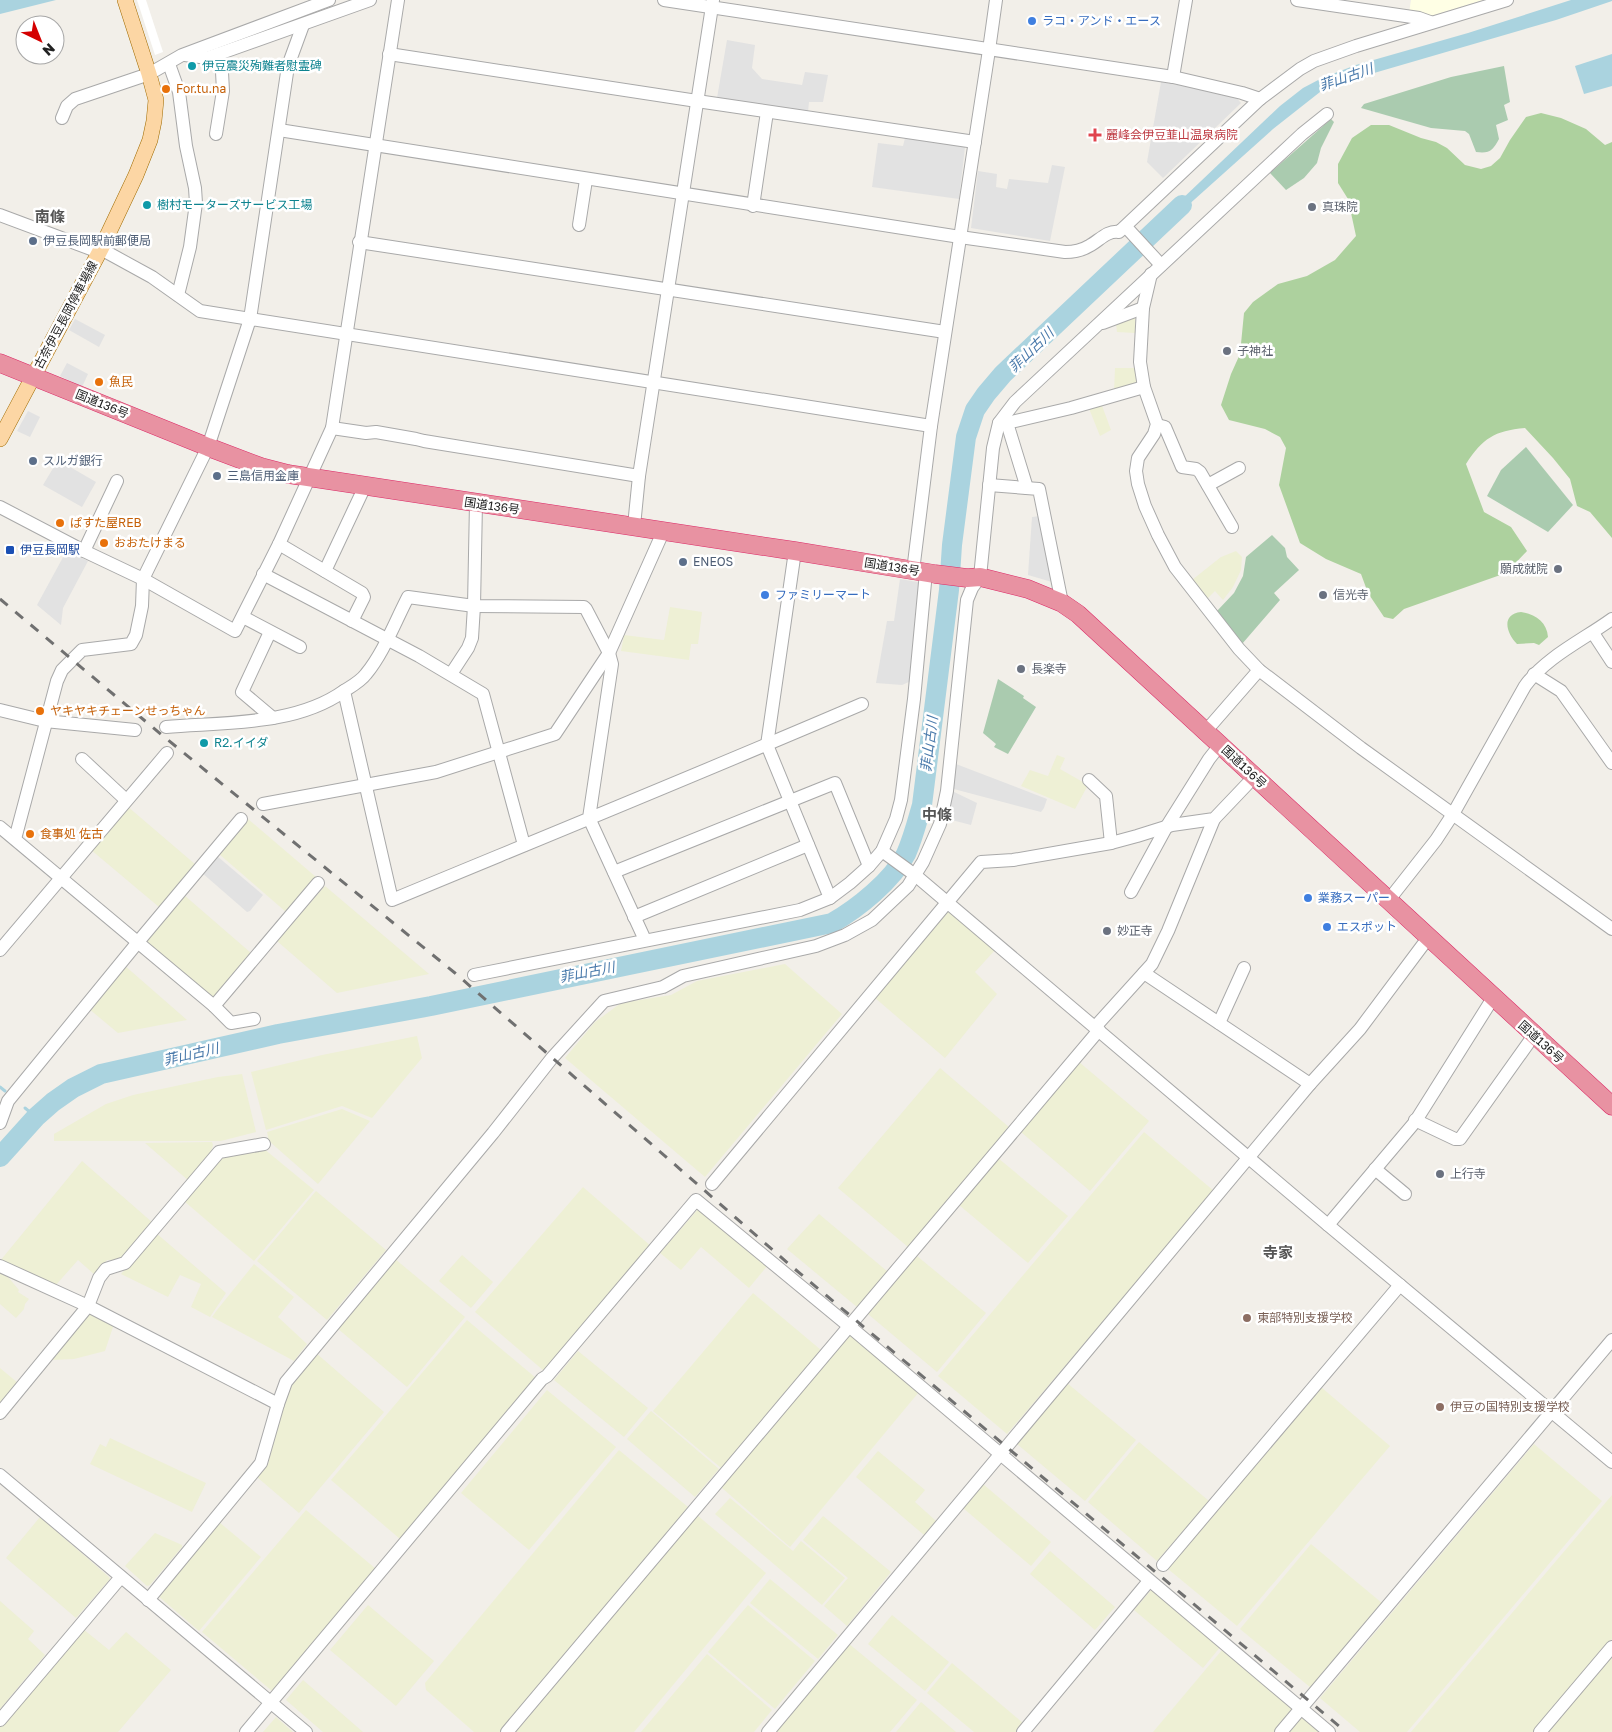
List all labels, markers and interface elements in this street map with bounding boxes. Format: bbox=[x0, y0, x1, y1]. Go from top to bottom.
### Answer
place label: ラコ・アンド・エース bbox=[1042, 13, 1161, 28]
north arrow bbox=[15, 15, 65, 65]
marker: ラコ・アンド・エース bbox=[1026, 15, 1038, 27]
text: N bbox=[40, 40, 59, 60]
place label: 伊豆震災殉難者慰霊碑 bbox=[202, 58, 322, 73]
water label: 菲山古川 bbox=[1317, 59, 1377, 94]
marker: 伊豆震災殉難者慰霊碑 bbox=[186, 60, 198, 72]
place label: For.tu.na bbox=[176, 81, 226, 96]
marker: For.tu.na bbox=[160, 83, 172, 95]
place label: 麗峰会伊豆韮山温泉病院 bbox=[1106, 127, 1238, 142]
marker: 麗峰会伊豆韮山温泉病院 bbox=[1088, 128, 1102, 142]
place label: 樹村モーターズサービス工場 bbox=[157, 197, 312, 212]
marker: 樹村モーターズサービス工場 bbox=[141, 199, 153, 211]
place label: 真珠院 bbox=[1322, 199, 1358, 214]
marker: 真珠院 bbox=[1306, 201, 1318, 213]
district label: 南條 bbox=[35, 207, 65, 225]
place label: 伊豆長岡駅前郵便局 bbox=[43, 233, 151, 248]
marker: 伊豆長岡駅前郵便局 bbox=[27, 235, 39, 247]
street label: 古奈伊豆長岡停車場線 bbox=[31, 258, 100, 371]
water label: 菲山古川 bbox=[1005, 323, 1058, 375]
place label: 子神社 bbox=[1237, 343, 1273, 358]
marker: 子神社 bbox=[1221, 345, 1233, 357]
place label: 魚民 bbox=[109, 374, 133, 389]
marker: 魚民 bbox=[93, 376, 105, 388]
street label: 国道136号 bbox=[73, 386, 131, 421]
place label: スルガ銀行 bbox=[43, 453, 103, 468]
marker: スルガ銀行 bbox=[27, 455, 39, 467]
place label: 三島信用金庫 bbox=[227, 468, 299, 483]
marker: 三島信用金庫 bbox=[211, 470, 223, 482]
street label: 国道136号 bbox=[463, 494, 521, 517]
place label: ぱすた屋REB bbox=[70, 515, 142, 530]
marker: ぱすた屋REB bbox=[54, 517, 66, 529]
place label: おおたけまる bbox=[114, 535, 186, 550]
marker: おおたけまる bbox=[98, 537, 110, 549]
place label: 伊豆長岡駅 bbox=[20, 542, 80, 557]
marker: 伊豆長岡駅 bbox=[4, 544, 16, 556]
place label: ENEOS bbox=[693, 554, 734, 569]
street label: 国道136号 bbox=[863, 555, 921, 578]
marker: ENEOS bbox=[677, 556, 689, 568]
place label: 願成就院 bbox=[1500, 561, 1548, 576]
marker: 願成就院 bbox=[1552, 563, 1564, 575]
place label: ファミリーマート bbox=[775, 587, 871, 602]
place label: 信光寺 bbox=[1333, 587, 1369, 602]
marker: ファミリーマート bbox=[759, 589, 771, 601]
marker: 信光寺 bbox=[1317, 589, 1329, 601]
place label: 長楽寺 bbox=[1031, 661, 1067, 676]
marker: 長楽寺 bbox=[1015, 663, 1027, 675]
place label: ヤキヤキチェーンせっちゃん bbox=[50, 703, 205, 718]
marker: ヤキヤキチェーンせっちゃん bbox=[34, 705, 46, 717]
water label: 菲山古川 bbox=[917, 713, 941, 773]
place label: R2.イイダ bbox=[214, 735, 268, 750]
marker: R2.イイダ bbox=[198, 737, 210, 749]
street label: 国道136号 bbox=[1219, 742, 1270, 791]
district label: 中條 bbox=[922, 805, 952, 823]
place label: 食事処 佐古 bbox=[40, 826, 103, 841]
marker: 食事処 佐古 bbox=[24, 828, 36, 840]
place label: 業務スーパー bbox=[1318, 890, 1390, 905]
marker: 業務スーパー bbox=[1302, 892, 1314, 904]
place label: エスポット bbox=[1337, 919, 1397, 934]
marker: エスポット bbox=[1321, 921, 1333, 933]
place label: 妙正寺 bbox=[1117, 923, 1153, 938]
marker: 妙正寺 bbox=[1101, 925, 1113, 937]
water label: 菲山古川 bbox=[558, 957, 618, 985]
street label: 国道136号 bbox=[1515, 1017, 1567, 1066]
water label: 菲山古川 bbox=[162, 1038, 222, 1068]
place label: 上行寺 bbox=[1450, 1166, 1486, 1181]
marker: 上行寺 bbox=[1434, 1168, 1446, 1180]
district label: 寺家 bbox=[1263, 1243, 1293, 1261]
place label: 東部特別支援学校 bbox=[1257, 1310, 1353, 1325]
marker: 東部特別支援学校 bbox=[1241, 1312, 1253, 1324]
place label: 伊豆の国特別支援学校 bbox=[1450, 1399, 1570, 1414]
marker: 伊豆の国特別支援学校 bbox=[1434, 1401, 1446, 1413]

